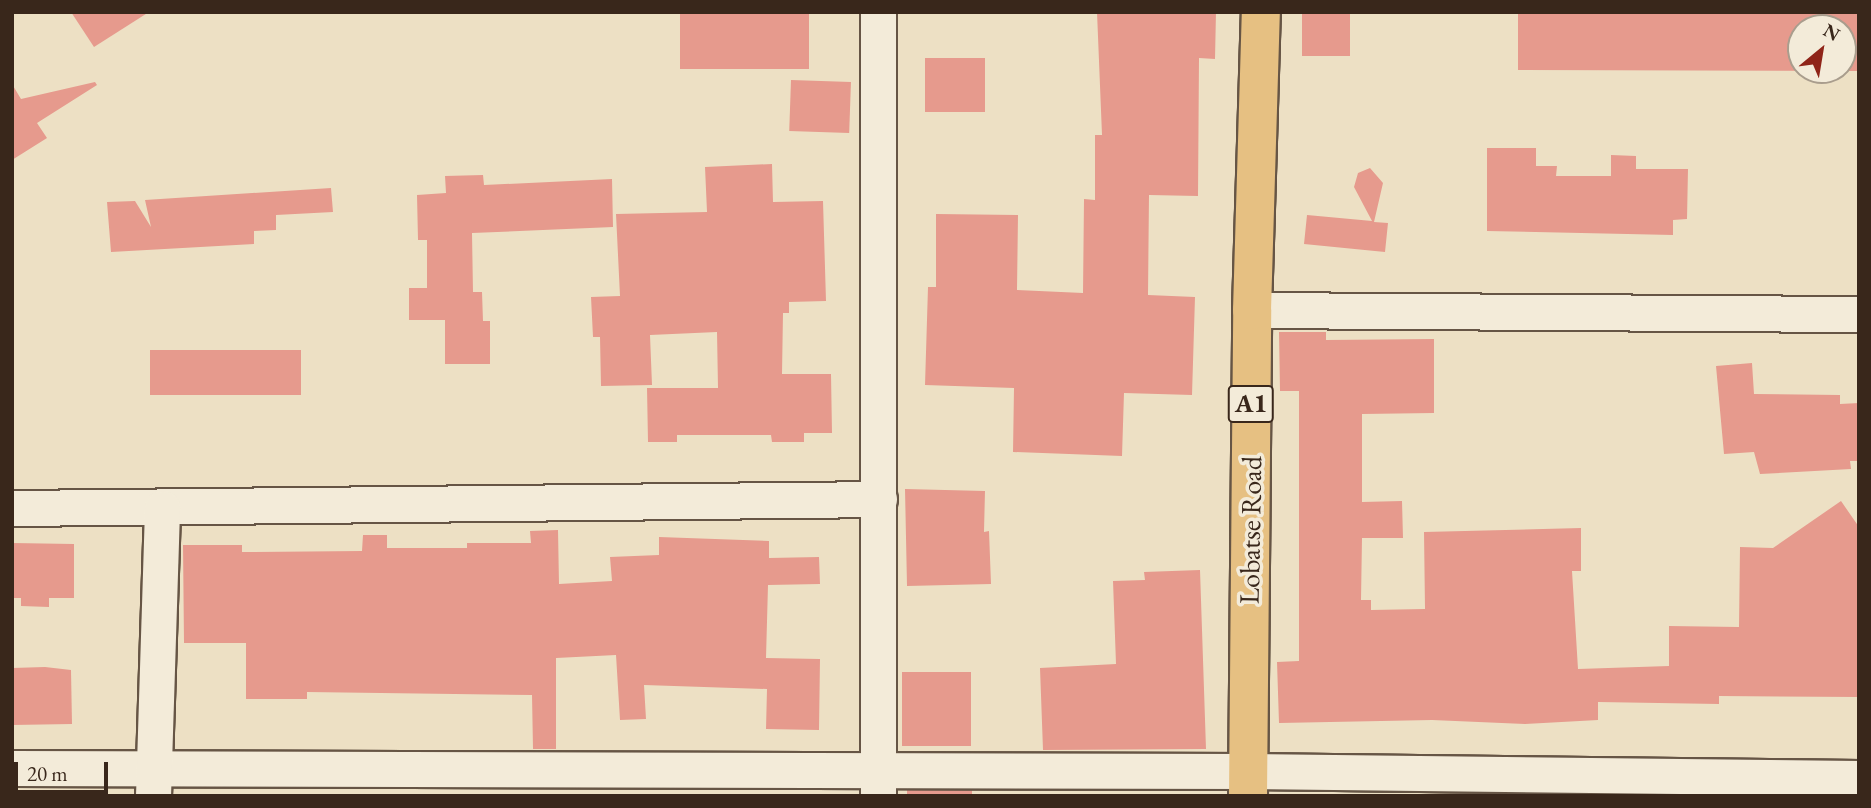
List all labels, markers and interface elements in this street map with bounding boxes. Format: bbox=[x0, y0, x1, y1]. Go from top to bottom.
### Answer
north arrow bbox=[1787, 14, 1857, 84]
text: N bbox=[1819, 17, 1845, 47]
road number: A1 bbox=[1226, 382, 1276, 426]
street label: Lobatse Road bbox=[1232, 456, 1268, 604]
scale bar bbox=[18, 748, 112, 792]
text: 20 m bbox=[27, 760, 68, 787]

